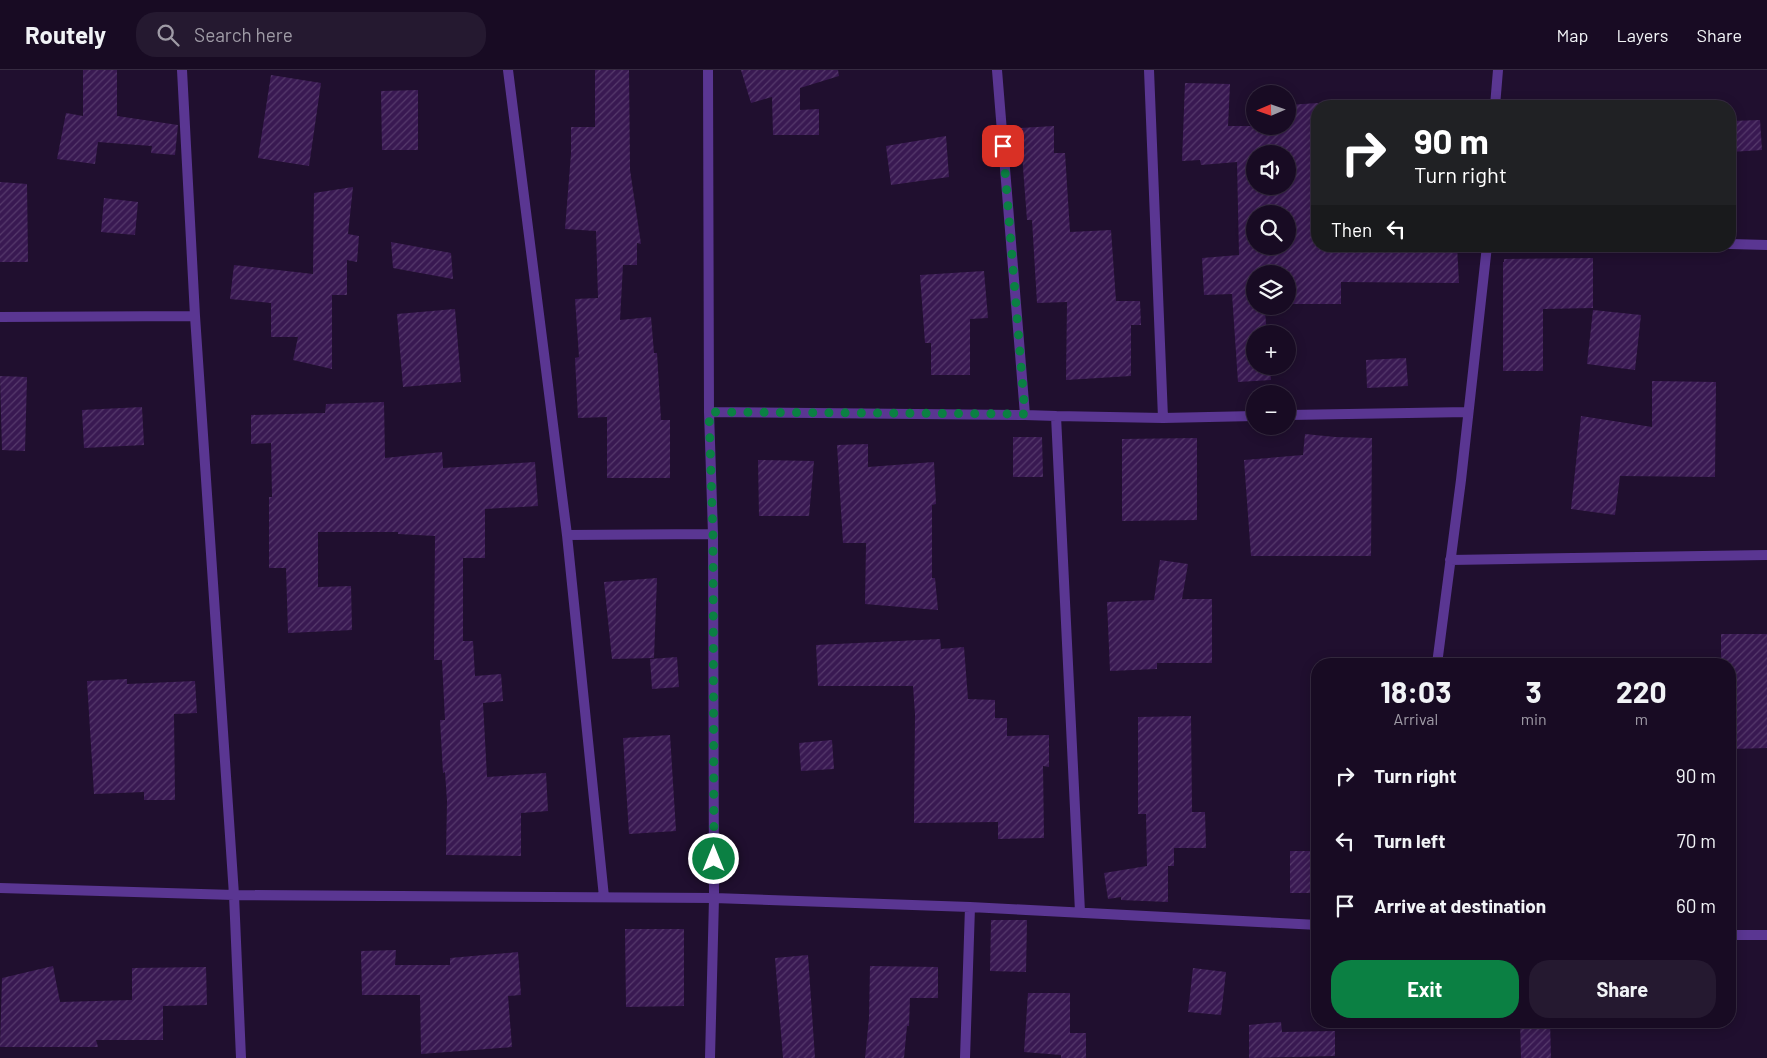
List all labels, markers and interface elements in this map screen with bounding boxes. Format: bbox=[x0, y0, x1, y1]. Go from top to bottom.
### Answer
search box bbox=[136, 12, 486, 57]
text: Routely bbox=[25, 20, 106, 49]
icon: search bbox=[154, 21, 182, 49]
text: Search here bbox=[194, 23, 293, 46]
text: Map bbox=[1556, 24, 1588, 46]
text: Layers bbox=[1616, 24, 1669, 46]
text: Share bbox=[1697, 24, 1742, 46]
north arrow bbox=[1246, 85, 1296, 135]
map controls bbox=[1246, 85, 1296, 435]
text: 90 m bbox=[1414, 119, 1489, 161]
icon: right bbox=[1331, 120, 1396, 185]
pin bbox=[982, 125, 1024, 167]
icon: arrive bbox=[989, 132, 1017, 160]
button: sound bbox=[1246, 145, 1296, 195]
text: Turn right bbox=[1414, 161, 1507, 187]
button: search bbox=[1246, 205, 1296, 255]
icon: left bbox=[1382, 215, 1410, 243]
text: Then bbox=[1331, 218, 1372, 241]
button: layers bbox=[1246, 265, 1296, 315]
button: + bbox=[1246, 325, 1296, 375]
button: − bbox=[1246, 385, 1296, 435]
text: 18:03 bbox=[1380, 673, 1451, 709]
text: 3 bbox=[1526, 673, 1542, 709]
text: 220 bbox=[1616, 673, 1667, 709]
text: Arrival bbox=[1393, 709, 1438, 728]
text: min bbox=[1521, 709, 1547, 728]
text: m bbox=[1635, 709, 1648, 728]
icon: right bbox=[1331, 762, 1359, 790]
text: Turn right bbox=[1374, 764, 1456, 787]
text: 90 m bbox=[1676, 764, 1716, 787]
icon: left bbox=[1331, 827, 1359, 855]
text: Turn left bbox=[1374, 829, 1445, 852]
text: 70 m bbox=[1677, 829, 1716, 852]
position arrow bbox=[687, 832, 739, 884]
icon: arrive bbox=[1331, 892, 1359, 920]
text: Arrive at destination bbox=[1374, 894, 1546, 917]
text: 60 m bbox=[1676, 894, 1716, 917]
button: Exit bbox=[1331, 960, 1519, 1018]
button: Share bbox=[1529, 960, 1716, 1018]

